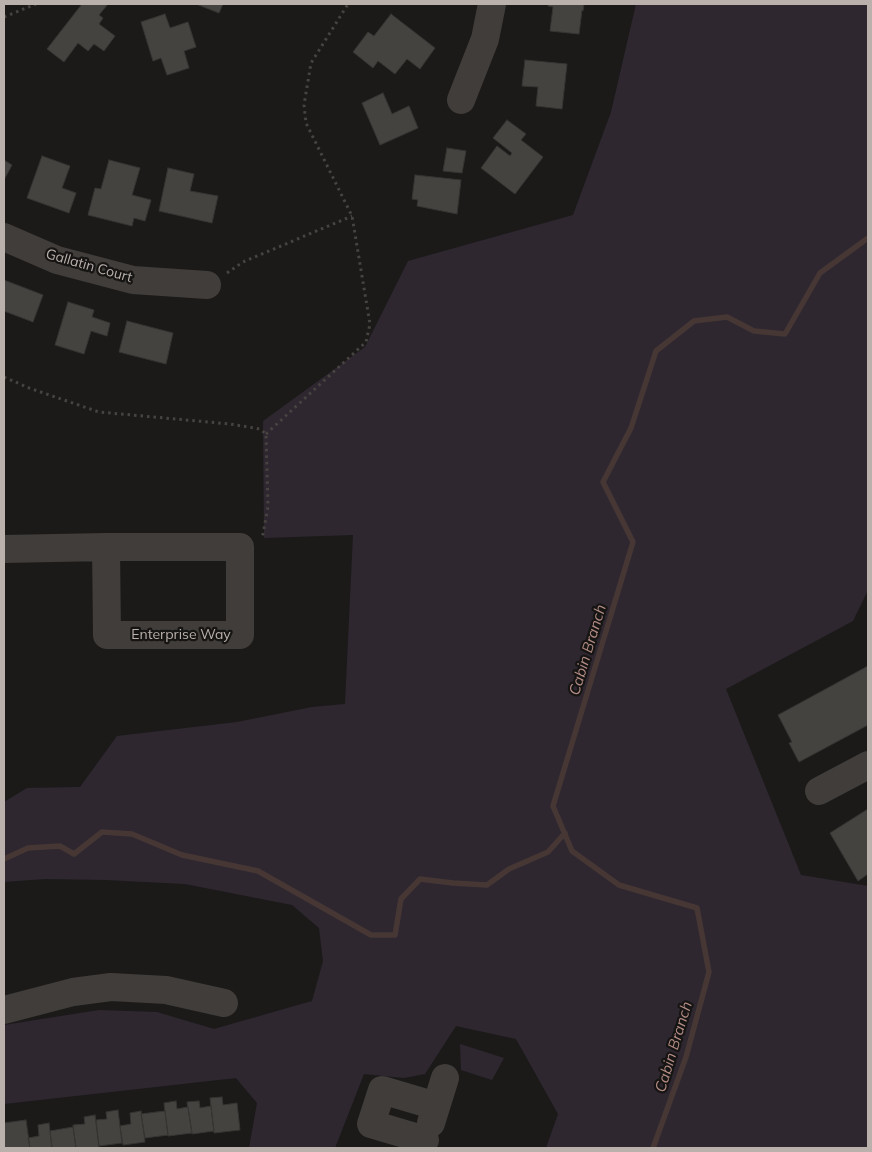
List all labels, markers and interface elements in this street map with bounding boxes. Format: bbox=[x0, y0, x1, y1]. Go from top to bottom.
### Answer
street label: Gallatin Court bbox=[44, 246, 134, 286]
water label: Cabin Branch bbox=[566, 602, 610, 698]
street label: Enterprise Way bbox=[131, 627, 231, 643]
water label: Cabin Branch bbox=[652, 999, 696, 1095]

